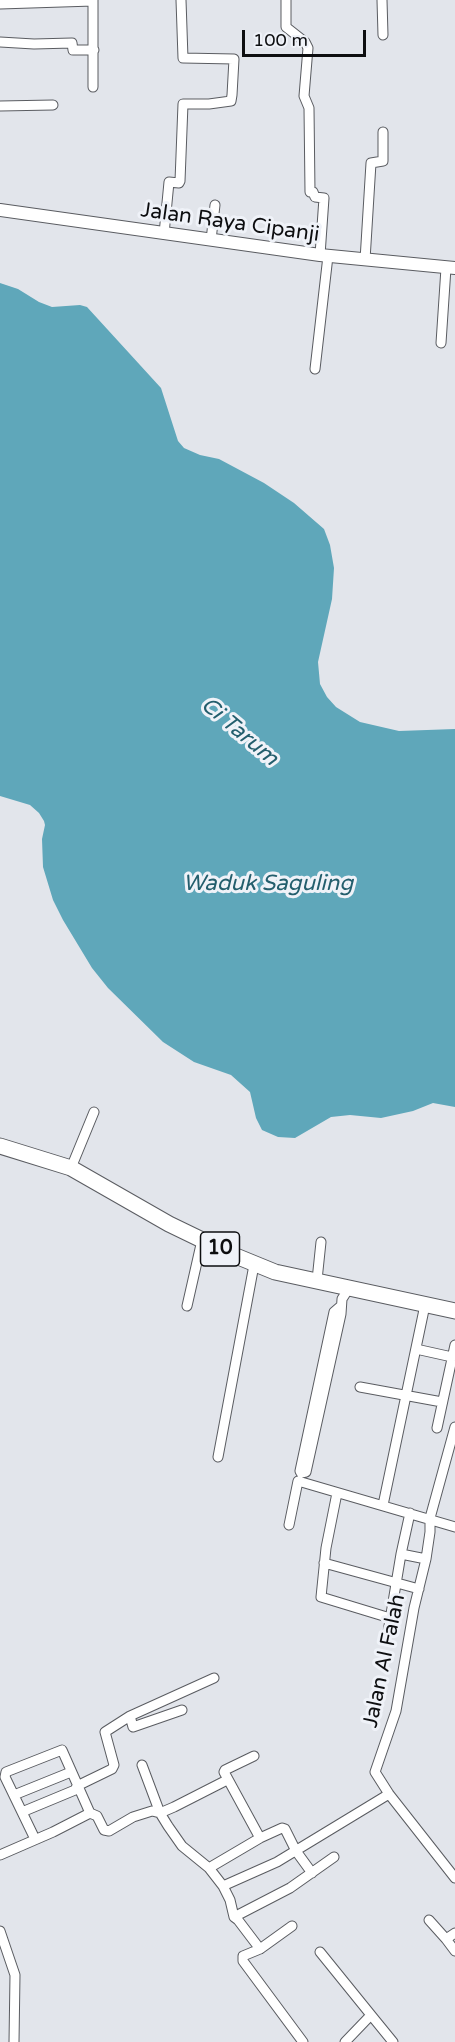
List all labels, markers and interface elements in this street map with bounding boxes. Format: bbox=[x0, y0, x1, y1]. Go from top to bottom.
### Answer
scale bar bbox=[245, 18, 370, 56]
text: 100 m bbox=[253, 29, 308, 51]
street label: Jalan Raya Cipanji bbox=[139, 198, 321, 248]
water label: Ci Tarum bbox=[195, 692, 283, 772]
water label: Waduk Saguling bbox=[183, 871, 353, 897]
road number: 10 bbox=[200, 1232, 240, 1266]
street label: Jalan Al Falah bbox=[359, 1592, 411, 1730]

